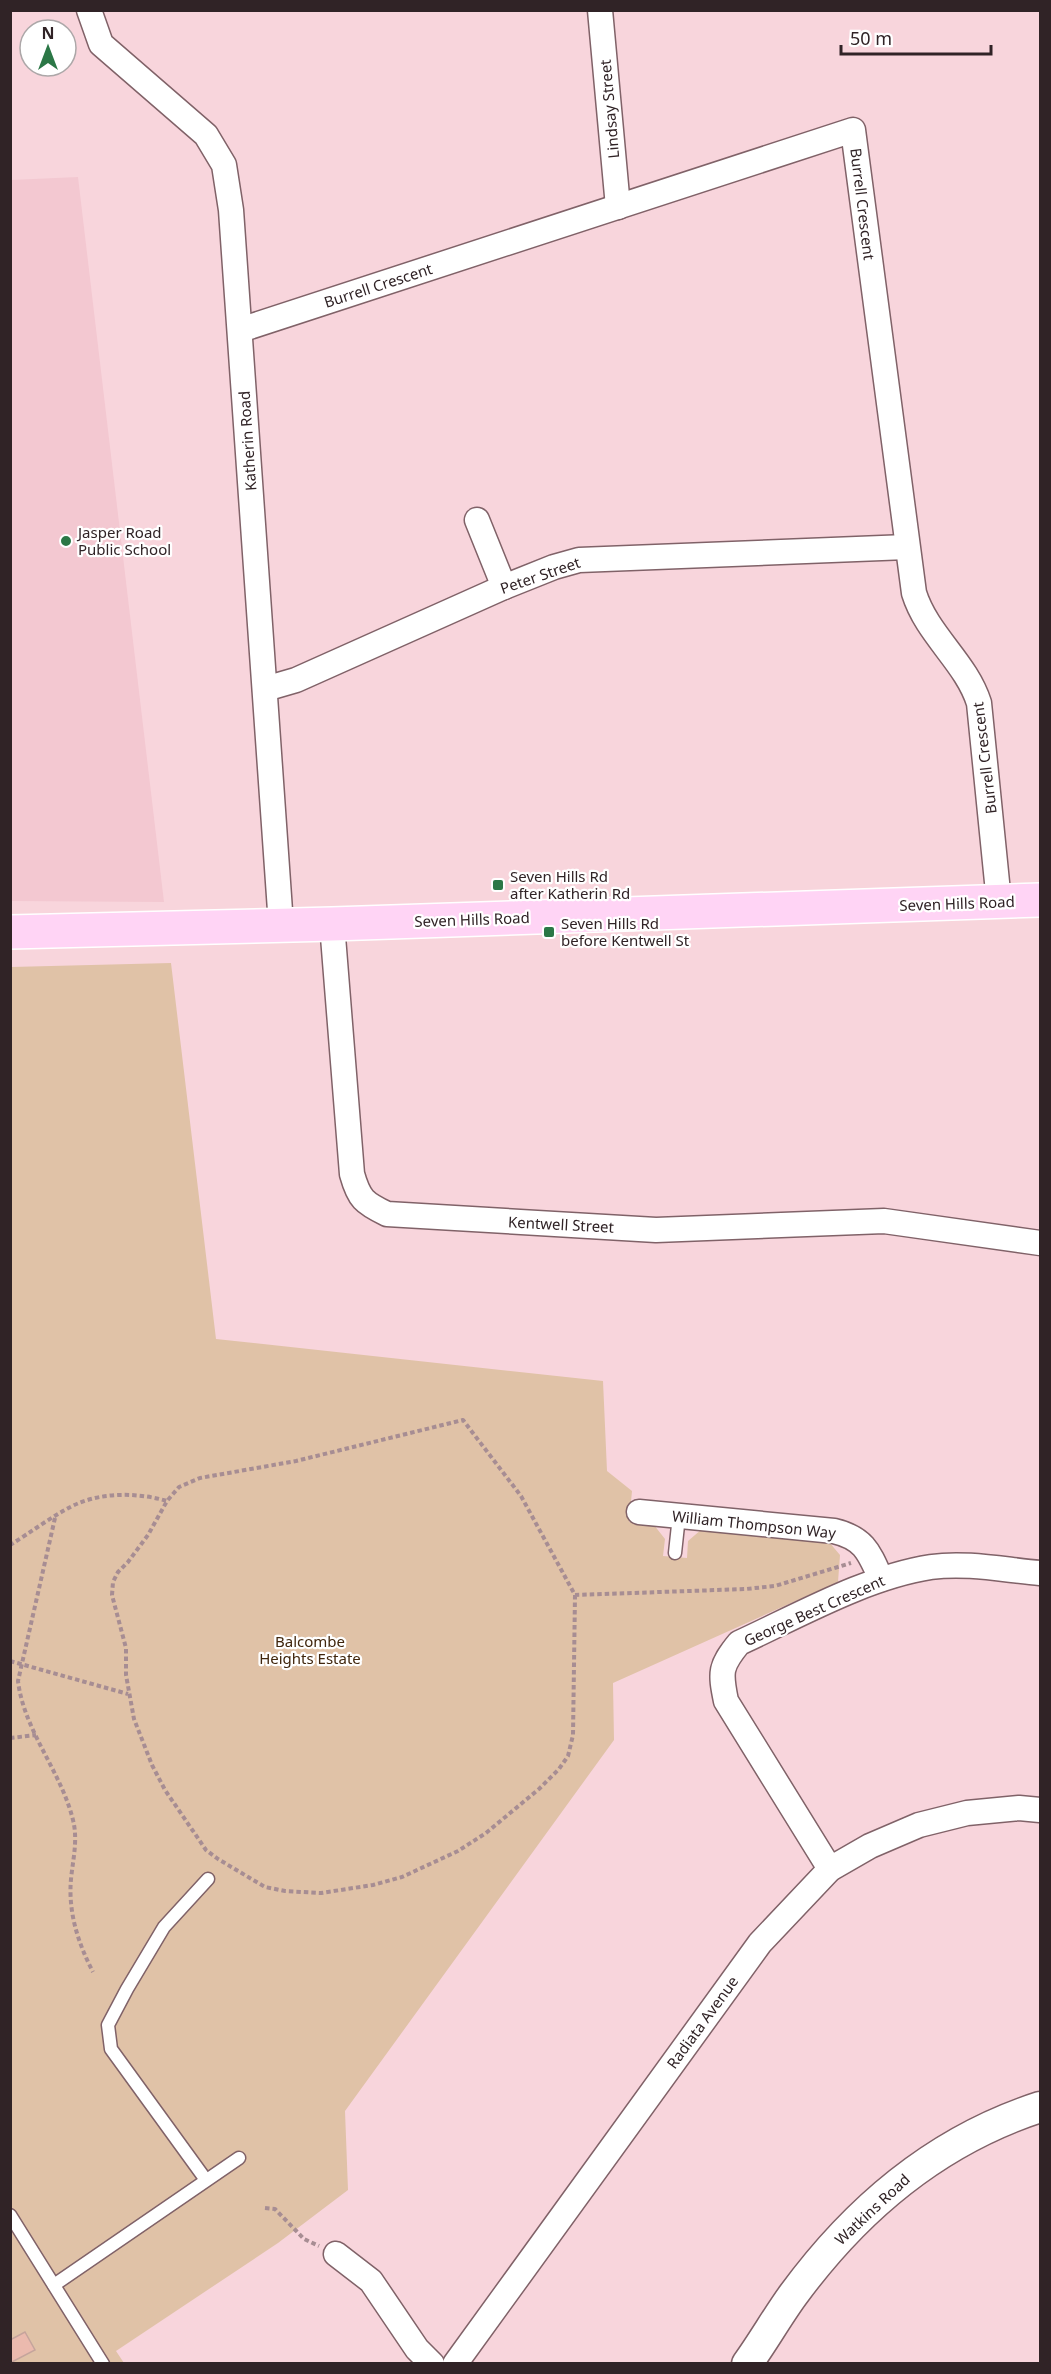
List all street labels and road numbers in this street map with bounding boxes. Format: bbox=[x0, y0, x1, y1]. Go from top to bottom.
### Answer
street label: Lindsay Street bbox=[595, 58, 623, 159]
street label: Burrell Crescent bbox=[846, 147, 880, 262]
street label: Burrell Crescent bbox=[321, 258, 435, 312]
street label: Katherin Road bbox=[234, 390, 260, 492]
street label: Peter Street bbox=[497, 552, 583, 598]
street label: Burrell Crescent bbox=[967, 700, 1001, 815]
street label: Seven Hills Road bbox=[899, 891, 1015, 915]
street label: Seven Hills Road bbox=[414, 907, 530, 931]
street label: Kentwell Street bbox=[507, 1211, 615, 1237]
street label: William Thompson Way bbox=[671, 1505, 837, 1543]
street label: George Best Crescent bbox=[740, 1570, 888, 1650]
street label: Radiata Avenue bbox=[662, 1972, 742, 2072]
street label: Watkins Road bbox=[830, 2169, 914, 2249]

